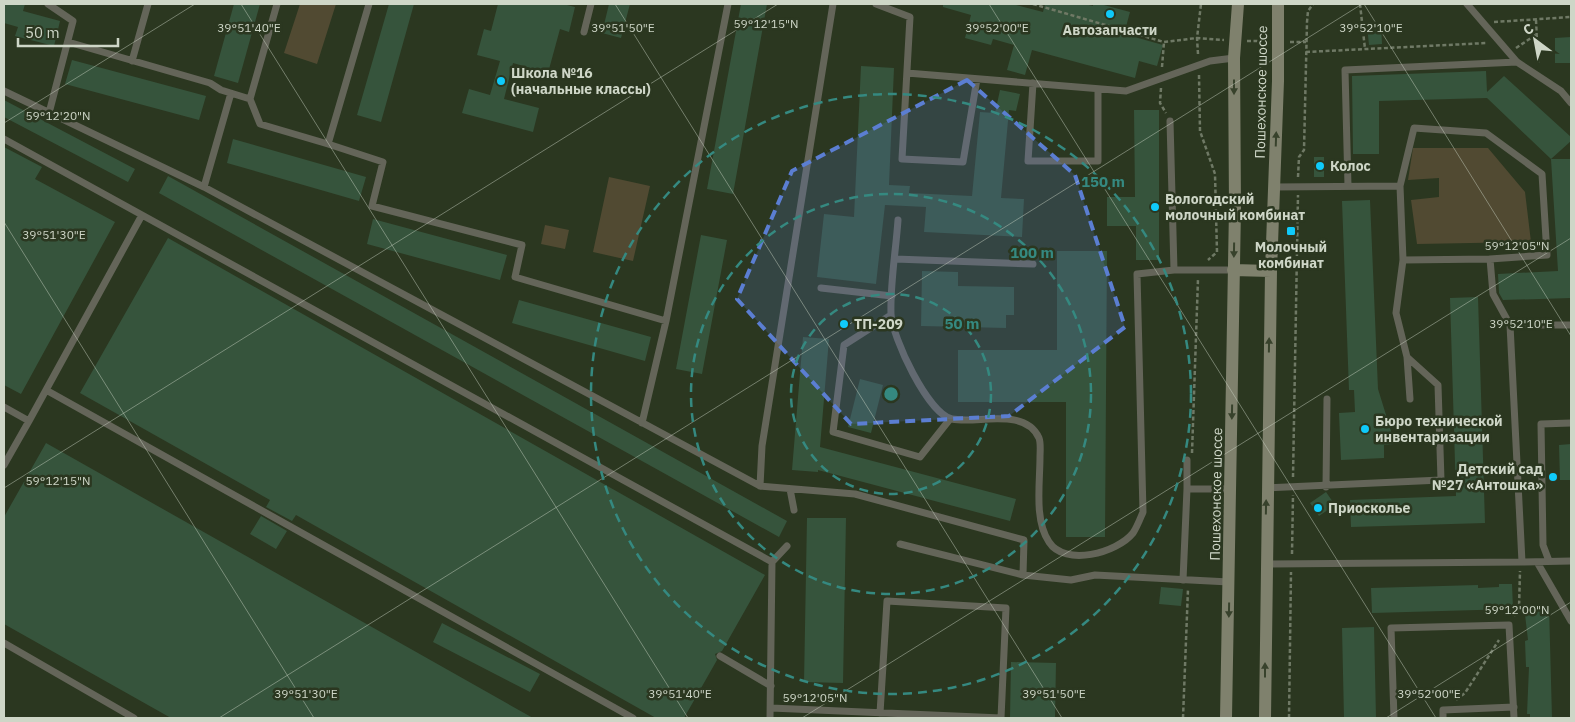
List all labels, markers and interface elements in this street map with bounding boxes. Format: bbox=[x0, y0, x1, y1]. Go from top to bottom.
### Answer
marker: Автозапчасти bbox=[1104, 8, 1116, 20]
scale bar bbox=[18, 15, 118, 47]
north arrow bbox=[1510, 15, 1560, 65]
text: 59°12'15"N bbox=[733, 16, 799, 31]
text: С bbox=[1519, 19, 1537, 39]
text: 39°51'40"E bbox=[217, 20, 281, 35]
text: 39°51'50"E bbox=[591, 20, 655, 35]
text: 39°52'00"E bbox=[965, 20, 1029, 35]
text: 39°52'10"E bbox=[1339, 20, 1403, 35]
place label: Автозапчасти bbox=[1063, 21, 1157, 39]
text: 50 m bbox=[25, 23, 60, 42]
street label: Пошехонское шоссе bbox=[1251, 25, 1271, 159]
place label: Школа №16 (начальные классы) bbox=[511, 64, 651, 98]
marker: Школа №16 (начальные классы) bbox=[495, 75, 507, 87]
one-way arrow bbox=[1231, 80, 1239, 96]
text: 59°12'20"N bbox=[25, 108, 91, 123]
one-way arrow bbox=[1272, 130, 1280, 146]
place label: Колос bbox=[1330, 157, 1371, 175]
marker: Колос bbox=[1314, 160, 1326, 172]
text: 150 m bbox=[1081, 172, 1125, 191]
place label: Вологодский молочный комбинат bbox=[1165, 190, 1305, 224]
marker: Вологодский молочный комбинат bbox=[1149, 201, 1161, 213]
marker: Молочный комбинат bbox=[1285, 225, 1297, 237]
text: 39°51'30"E bbox=[22, 227, 86, 242]
place label: Молочный комбинат bbox=[1255, 238, 1327, 272]
text: 59°12'05"N bbox=[1484, 238, 1550, 253]
one-way arrow bbox=[1230, 242, 1238, 258]
text: 100 m bbox=[1010, 243, 1054, 262]
text: 50 m bbox=[945, 314, 979, 333]
place label: ТП-209 bbox=[854, 315, 903, 333]
text: 39°52'10"E bbox=[1489, 316, 1553, 331]
marker: ТП-209 bbox=[838, 318, 850, 330]
one-way arrow bbox=[1265, 336, 1273, 352]
centre of rings bbox=[882, 385, 900, 403]
one-way arrow bbox=[1227, 405, 1235, 421]
place label: Бюро технической инвентаризации bbox=[1375, 412, 1503, 446]
marker: Бюро технической инвентаризации bbox=[1359, 423, 1371, 435]
street label: Пошехонское шоссе bbox=[1206, 427, 1226, 561]
place label: Детский сад №27 «Антошка» bbox=[1432, 460, 1543, 494]
marker: Детский сад №27 «Антошка» bbox=[1547, 471, 1559, 483]
text: 59°12'15"N bbox=[25, 473, 91, 488]
one-way arrow bbox=[1263, 499, 1271, 515]
place label: Приосколье bbox=[1328, 499, 1410, 517]
marker: Приосколье bbox=[1312, 502, 1324, 514]
one-way arrow bbox=[1225, 602, 1233, 618]
text: 59°12'00"N bbox=[1484, 602, 1550, 617]
one-way arrow bbox=[1261, 661, 1269, 677]
text: 39°51'30"E bbox=[274, 686, 338, 701]
text: 39°51'40"E bbox=[648, 686, 712, 701]
text: 39°51'50"E bbox=[1022, 686, 1086, 701]
text: 39°52'00"E bbox=[1397, 686, 1461, 701]
text: 59°12'05"N bbox=[782, 690, 848, 705]

